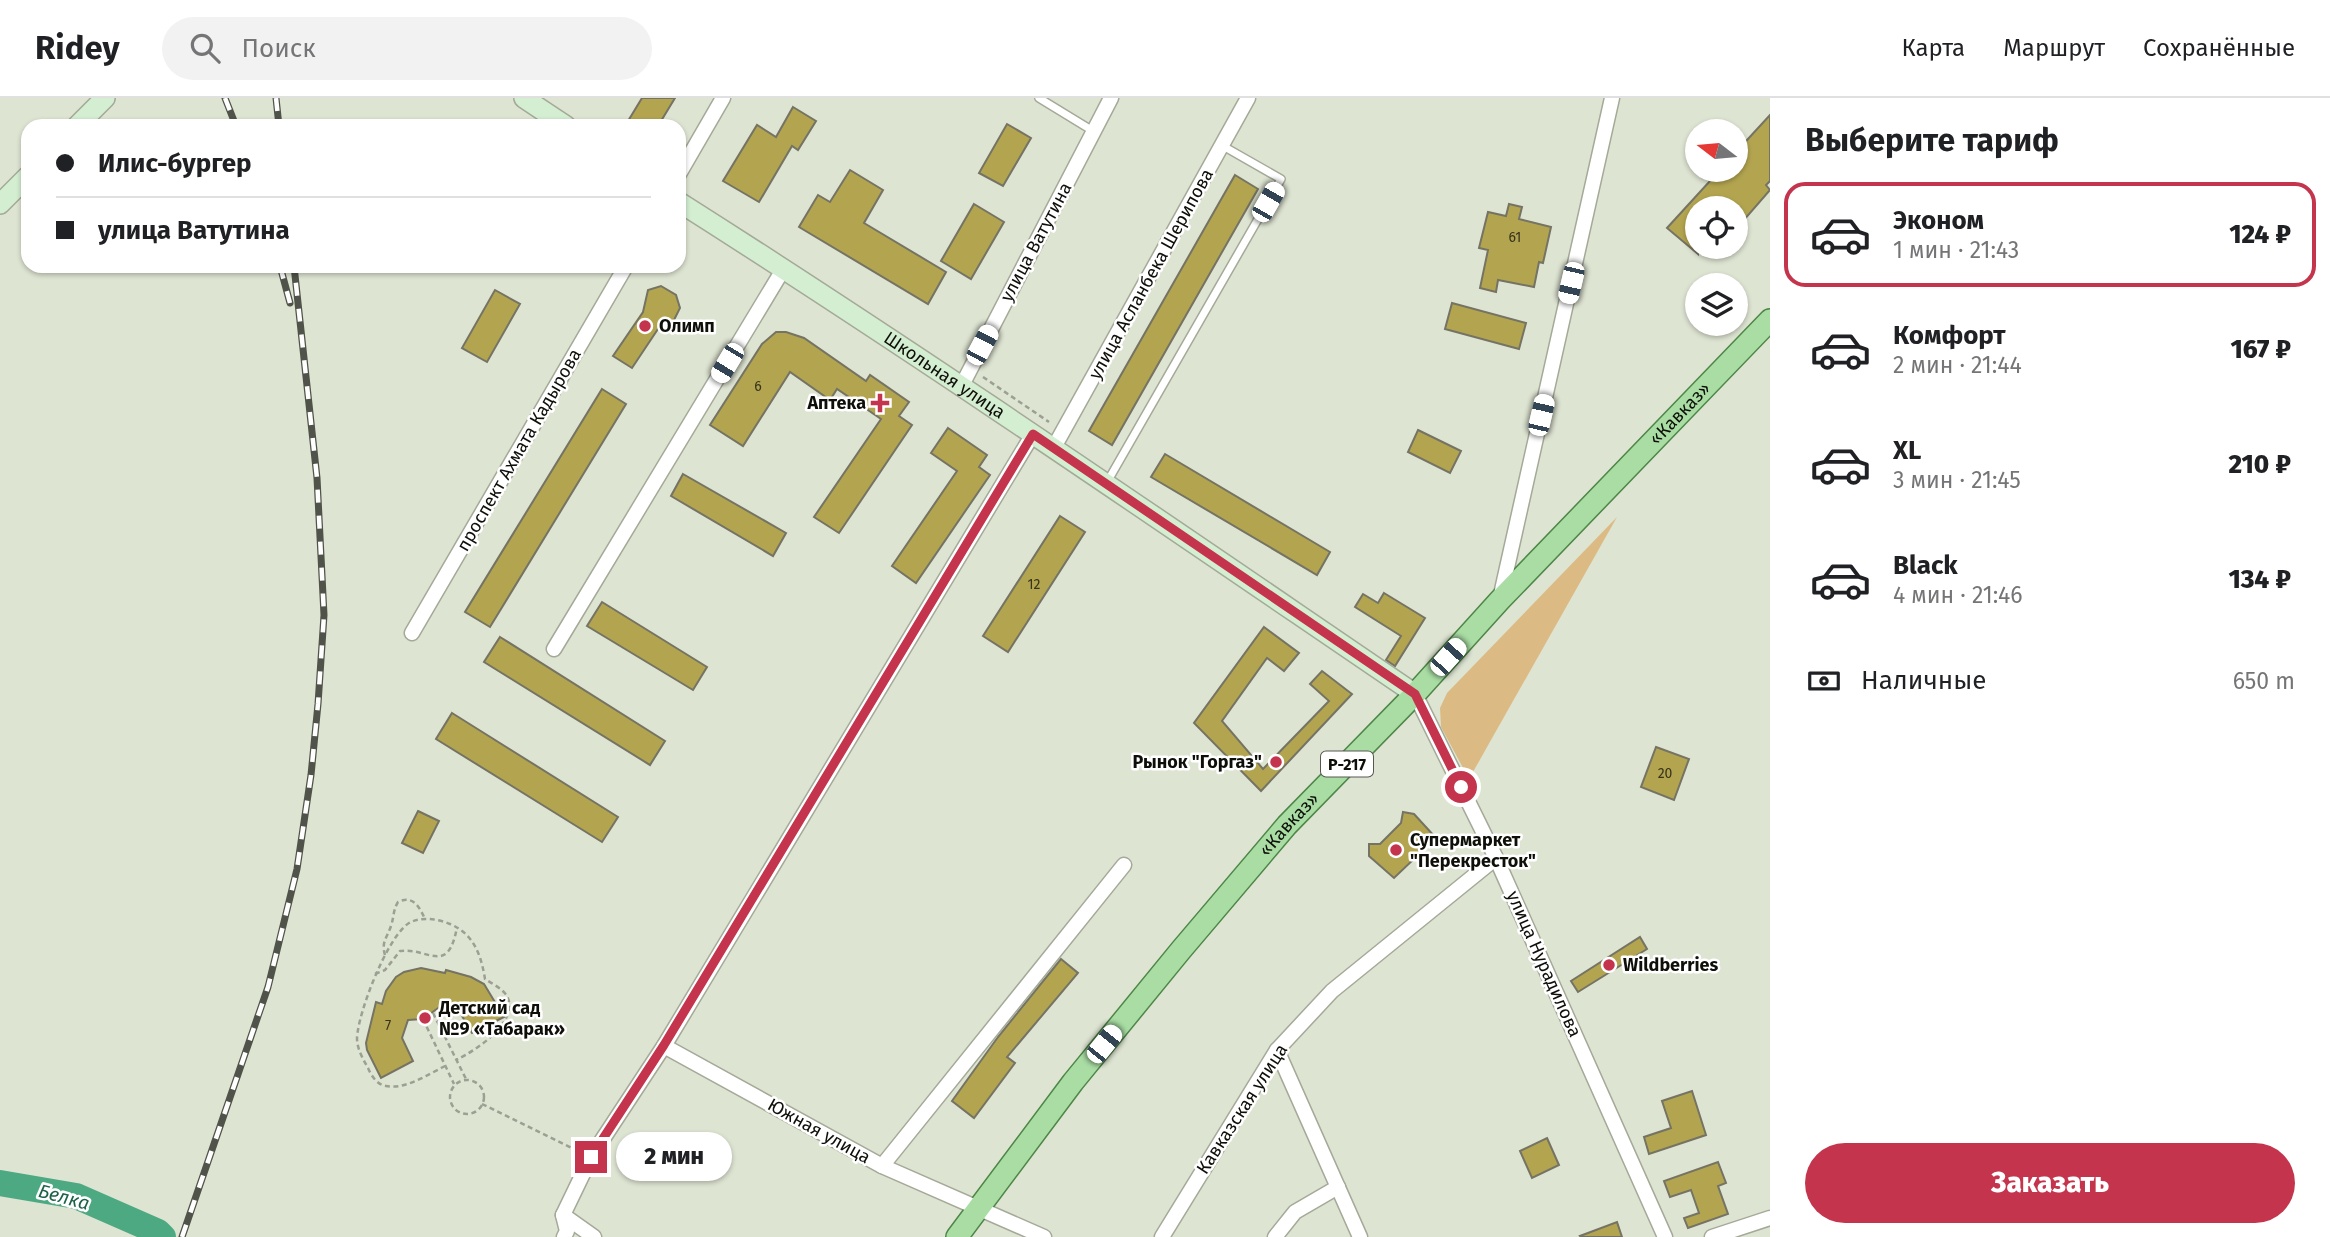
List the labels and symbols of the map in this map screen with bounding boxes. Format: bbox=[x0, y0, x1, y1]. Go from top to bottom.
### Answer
north arrow bbox=[1685, 119, 1748, 182]
street label: улица Асланбека Шерипова bbox=[1084, 165, 1218, 383]
street label: улица Ватутина bbox=[995, 179, 1077, 305]
car bbox=[1249, 179, 1288, 225]
house number: 61 bbox=[1509, 229, 1521, 246]
car bbox=[1557, 260, 1586, 306]
place label: Олимп bbox=[659, 315, 715, 337]
marker: Олимп bbox=[637, 318, 653, 334]
car bbox=[963, 322, 1002, 368]
street label: Школьная улица bbox=[880, 327, 1009, 423]
car bbox=[708, 340, 747, 386]
street label: проспект Ахмата Кадырова bbox=[452, 345, 586, 555]
street label: «Кавказ» bbox=[1645, 377, 1715, 450]
house number: 6 bbox=[754, 378, 762, 395]
place label: Аптека bbox=[806, 392, 866, 414]
car bbox=[1527, 392, 1556, 438]
marker: Аптека bbox=[872, 395, 888, 411]
house number: 12 bbox=[1028, 576, 1041, 593]
car bbox=[1427, 634, 1470, 680]
place label: Рынок "Горгаз" bbox=[1133, 751, 1262, 773]
road number: Р-217 bbox=[1321, 751, 1373, 776]
marker: Рынок "Горгаз" bbox=[1268, 754, 1284, 770]
house number: 20 bbox=[1658, 765, 1673, 782]
route start bbox=[1445, 771, 1477, 803]
street label: «Кавказ» bbox=[1254, 788, 1324, 861]
place label: Супермаркет "Перекресток" bbox=[1410, 829, 1536, 872]
marker: Супермаркет "Перекресток" bbox=[1388, 842, 1404, 858]
street label: улица Нурадилова bbox=[1502, 887, 1586, 1041]
place label: Wildberries bbox=[1623, 954, 1719, 976]
marker: Wildberries bbox=[1601, 957, 1617, 973]
place label: Детский сад №9 «Табарак» bbox=[438, 997, 565, 1040]
marker: Детский сад №9 «Табарак» bbox=[417, 1010, 433, 1026]
house number: 7 bbox=[385, 1017, 391, 1034]
car bbox=[1083, 1021, 1126, 1067]
street label: Кавказская улица bbox=[1192, 1040, 1292, 1178]
street label: Южная улица bbox=[764, 1094, 874, 1168]
callout: 2 мин bbox=[616, 1132, 731, 1182]
route end bbox=[575, 1141, 607, 1173]
water label: Белка bbox=[36, 1179, 92, 1215]

